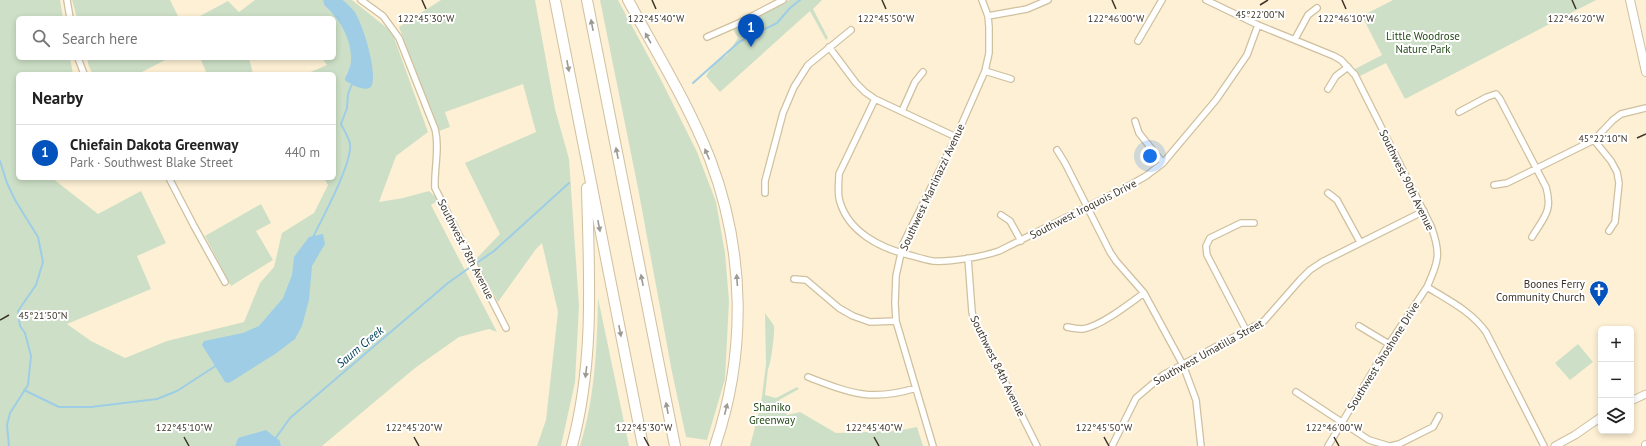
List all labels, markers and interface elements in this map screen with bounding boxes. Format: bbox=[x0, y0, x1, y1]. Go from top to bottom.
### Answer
text: 45°22'00"N bbox=[1235, 8, 1285, 21]
text: 122°45'30"W bbox=[398, 12, 455, 25]
text: 122°45'40"W bbox=[628, 12, 685, 25]
text: 122°45'50"W bbox=[858, 12, 915, 25]
text: 122°46'00"W bbox=[1088, 12, 1145, 25]
text: 122°46'10"W bbox=[1318, 12, 1375, 25]
text: 122°46'20"W bbox=[1548, 12, 1605, 25]
pin: 1 bbox=[738, 14, 764, 47]
search box bbox=[16, 16, 336, 60]
one-way arrow bbox=[589, 19, 595, 31]
icon: search bbox=[30, 27, 52, 49]
text: Search here bbox=[62, 29, 138, 48]
park label: Little Woodrose Nature Park bbox=[1386, 29, 1460, 56]
one-way arrow bbox=[645, 32, 652, 44]
one-way arrow bbox=[565, 60, 571, 72]
text: Nearby bbox=[32, 87, 83, 109]
street label: Southwest Martinazzi Avenue bbox=[896, 121, 968, 253]
street label: Southwest 90th Avenue bbox=[1376, 127, 1438, 233]
text: 45°22'10"N bbox=[1578, 132, 1628, 145]
text: Chiefain Dakota Greenway bbox=[70, 135, 238, 154]
text: 1 bbox=[41, 144, 49, 161]
text: 440 m bbox=[285, 144, 320, 161]
your location bbox=[1140, 146, 1160, 166]
one-way arrow bbox=[614, 147, 620, 159]
one-way arrow bbox=[704, 147, 710, 159]
text: Park · Southwest Blake Street bbox=[70, 154, 233, 171]
street label: Southwest Iroquois Drive bbox=[1027, 176, 1139, 242]
street label: Southwest 78th Avenue bbox=[435, 196, 498, 302]
one-way arrow bbox=[597, 220, 603, 232]
one-way arrow bbox=[734, 273, 740, 286]
one-way arrow bbox=[639, 274, 645, 286]
place label: Boones Ferry Community Church bbox=[1496, 277, 1586, 304]
church icon: Boones Ferry Community Church bbox=[1588, 279, 1610, 307]
street label: Southwest Shoshone Drive bbox=[1344, 299, 1422, 413]
text: 45°21'50"N bbox=[18, 309, 68, 322]
street label: Southwest 84th Avenue bbox=[967, 313, 1029, 419]
street label: Southwest Umatilla Street bbox=[1151, 316, 1266, 388]
water label: Saum Creek bbox=[333, 322, 387, 371]
one-way arrow bbox=[617, 325, 623, 337]
map controls bbox=[1598, 326, 1634, 434]
button: + bbox=[1598, 326, 1634, 362]
button: − bbox=[1598, 362, 1634, 398]
one-way arrow bbox=[583, 366, 589, 378]
button: layers bbox=[1598, 398, 1634, 434]
park label: Shaniko Greenway bbox=[749, 400, 796, 427]
one-way arrow bbox=[664, 402, 670, 414]
one-way arrow bbox=[724, 403, 730, 415]
text: 122°45'10"W bbox=[156, 421, 213, 434]
text: 122°45'20"W bbox=[386, 421, 443, 434]
text: 122°45'30"W bbox=[616, 421, 673, 434]
text: 122°45'40"W bbox=[846, 421, 903, 434]
text: 122°45'50"W bbox=[1076, 421, 1133, 434]
text: 122°46'00"W bbox=[1306, 421, 1363, 434]

